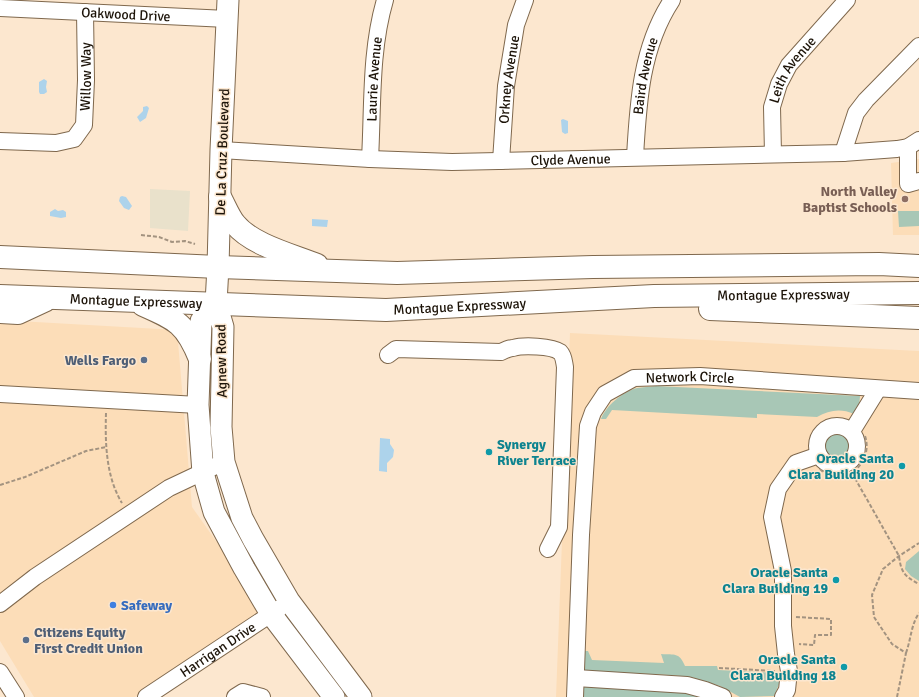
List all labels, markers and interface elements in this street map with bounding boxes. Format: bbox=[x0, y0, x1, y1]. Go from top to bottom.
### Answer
street label: Oakwood Drive bbox=[81, 4, 171, 25]
street label: Leith Avenue bbox=[766, 33, 820, 105]
street label: Orkney Avenue bbox=[496, 34, 523, 124]
street label: Baird Avenue bbox=[630, 35, 662, 115]
street label: Laurie Avenue bbox=[363, 36, 386, 122]
street label: Willow Way bbox=[77, 42, 95, 112]
street label: De La Cruz Boulevard bbox=[212, 88, 233, 216]
street label: Clyde Avenue bbox=[530, 150, 611, 169]
place label: North Valley Baptist Schools bbox=[802, 183, 897, 216]
marker: North Valley Baptist Schools bbox=[900, 194, 910, 204]
street label: Montague Expressway bbox=[717, 286, 850, 304]
street label: Montague Expressway bbox=[69, 291, 203, 312]
street label: Montague Expressway bbox=[393, 295, 527, 319]
street label: Agnew Road bbox=[212, 324, 231, 398]
place label: Wells Fargo bbox=[65, 352, 136, 369]
marker: Wells Fargo bbox=[139, 355, 149, 365]
street label: Network Circle bbox=[645, 368, 735, 387]
place label: Synergy River Terrace bbox=[497, 436, 576, 469]
marker: Synergy River Terrace bbox=[484, 447, 494, 457]
place label: Oracle Santa Clara Building 20 bbox=[788, 450, 894, 483]
marker: Oracle Santa Clara Building 20 bbox=[897, 461, 907, 471]
place label: Oracle Santa Clara Building 19 bbox=[722, 564, 828, 597]
marker: Oracle Santa Clara Building 19 bbox=[831, 575, 841, 585]
place label: Safeway bbox=[121, 597, 172, 614]
marker: Safeway bbox=[108, 600, 118, 610]
street label: Harrigan Drive bbox=[177, 619, 259, 681]
place label: Citizens Equity First Credit Union bbox=[34, 624, 143, 657]
marker: Citizens Equity First Credit Union bbox=[21, 635, 31, 645]
place label: Oracle Santa Clara Building 18 bbox=[730, 651, 836, 684]
marker: Oracle Santa Clara Building 18 bbox=[839, 662, 849, 672]

